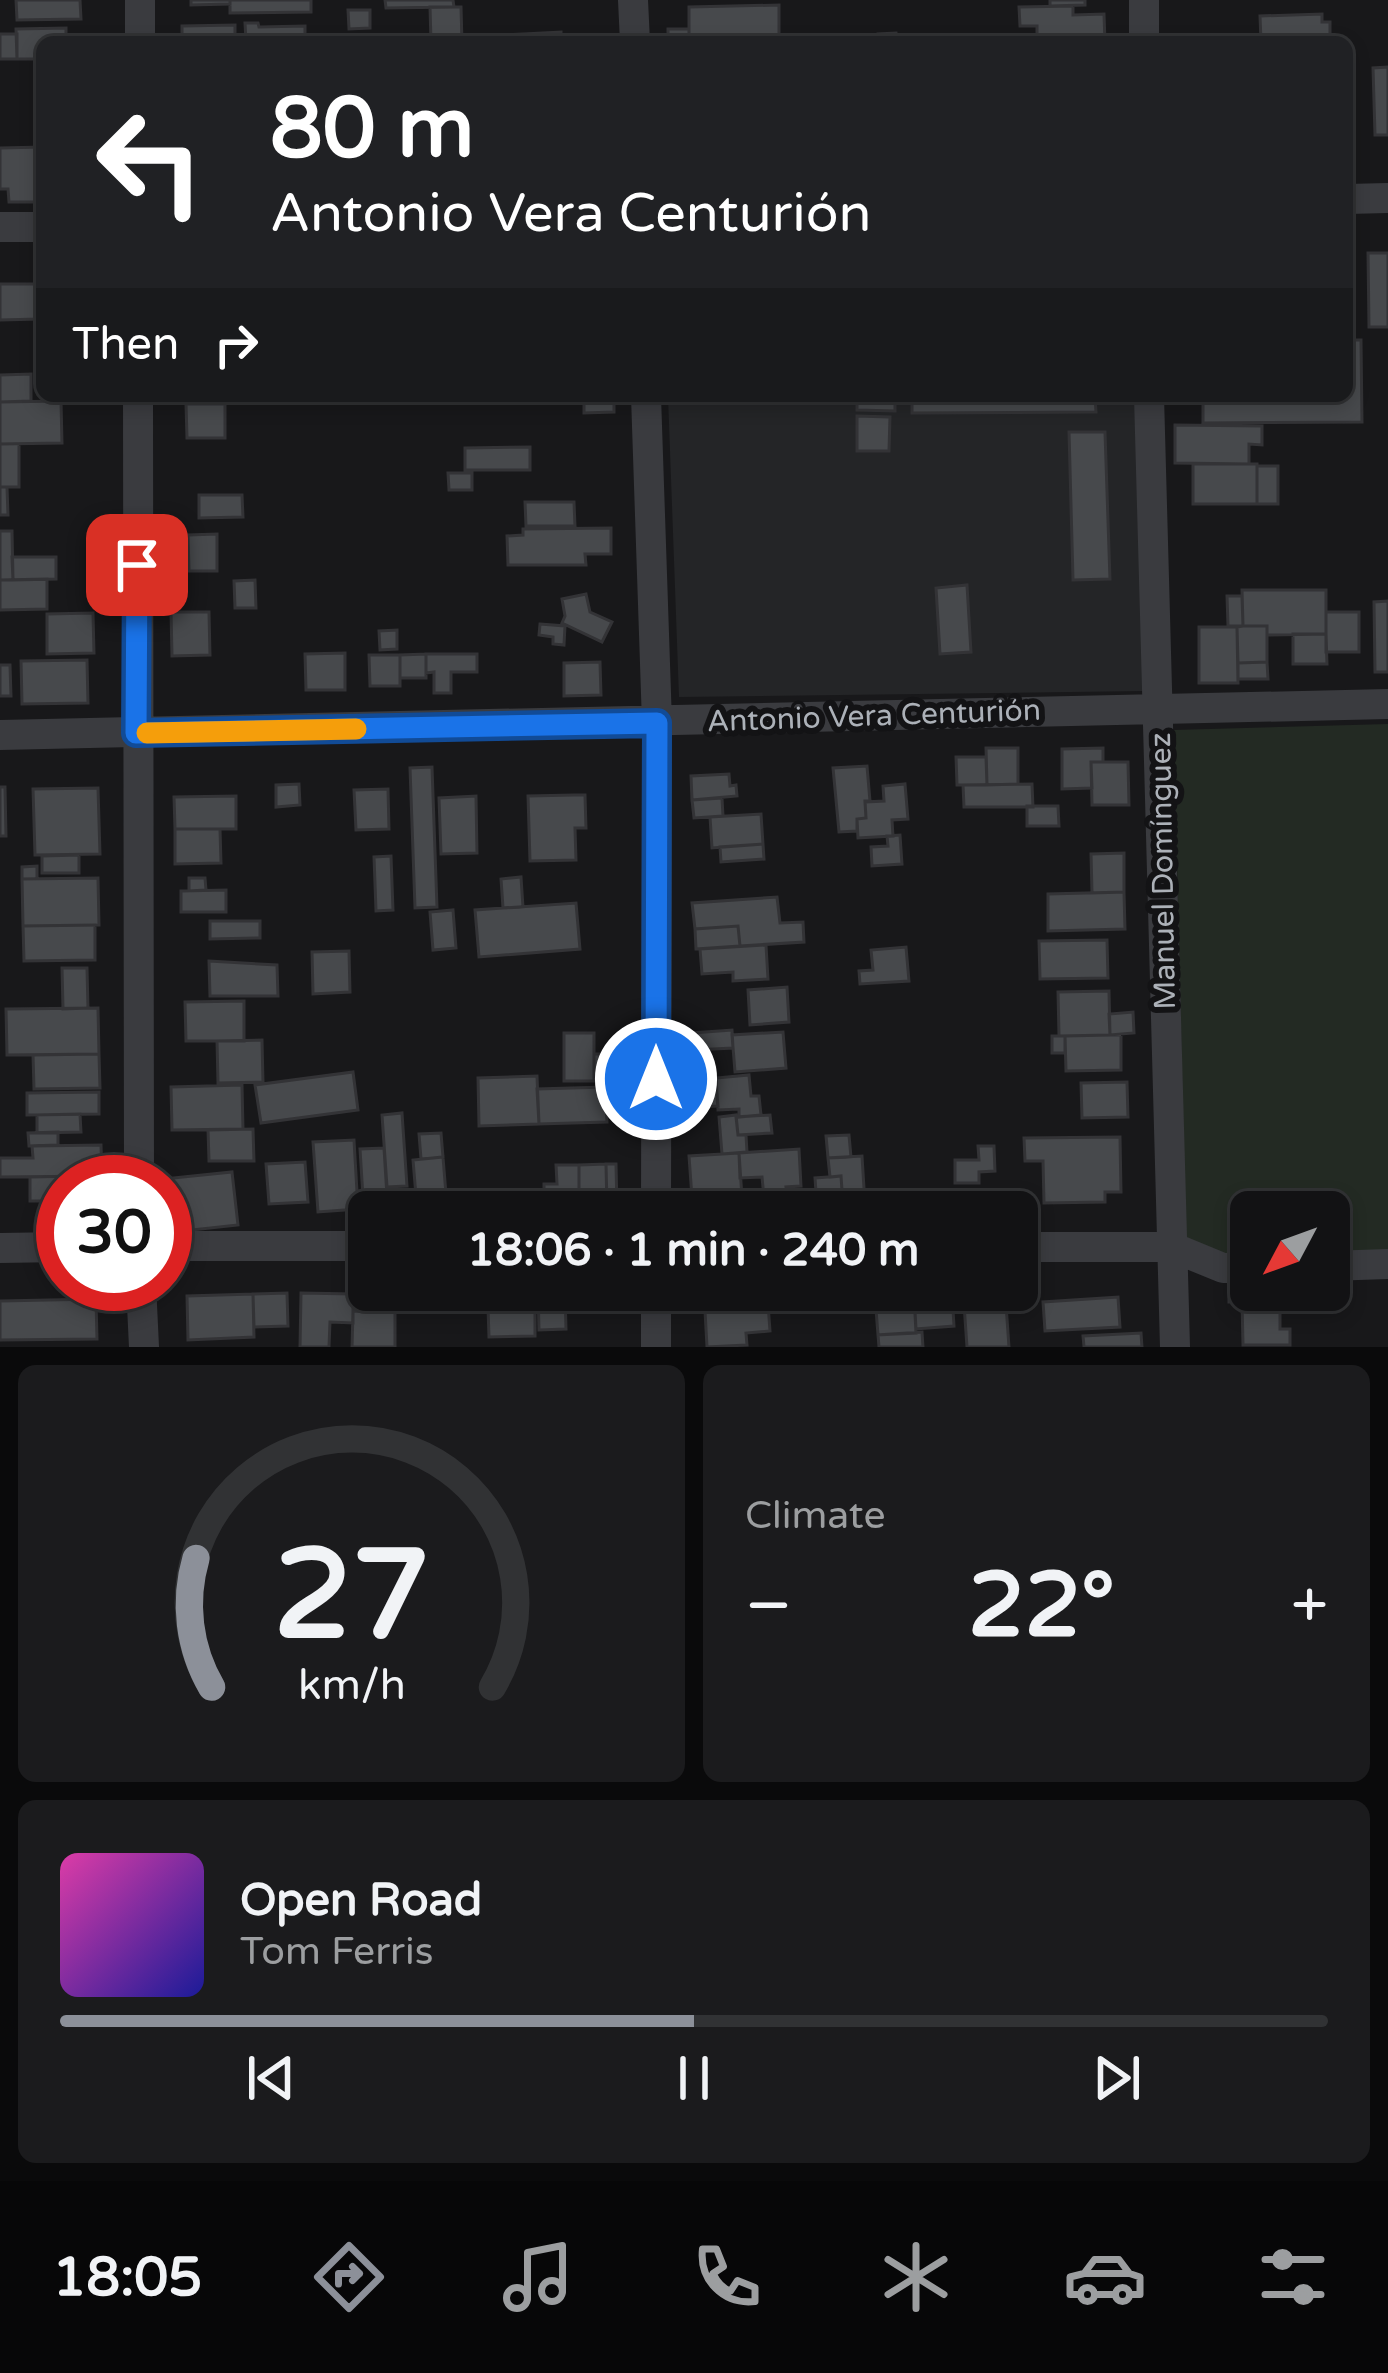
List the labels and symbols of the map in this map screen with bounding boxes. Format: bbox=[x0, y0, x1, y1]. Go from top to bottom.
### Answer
pin bbox=[86, 514, 188, 616]
street label: Antonio Vera Centurión bbox=[706, 692, 1042, 740]
street label: Manuel Domínguez bbox=[1142, 732, 1184, 1010]
position arrow bbox=[593, 1016, 719, 1142]
speed limit sign: 30 bbox=[36, 1155, 192, 1311]
north arrow bbox=[1230, 1191, 1350, 1311]

